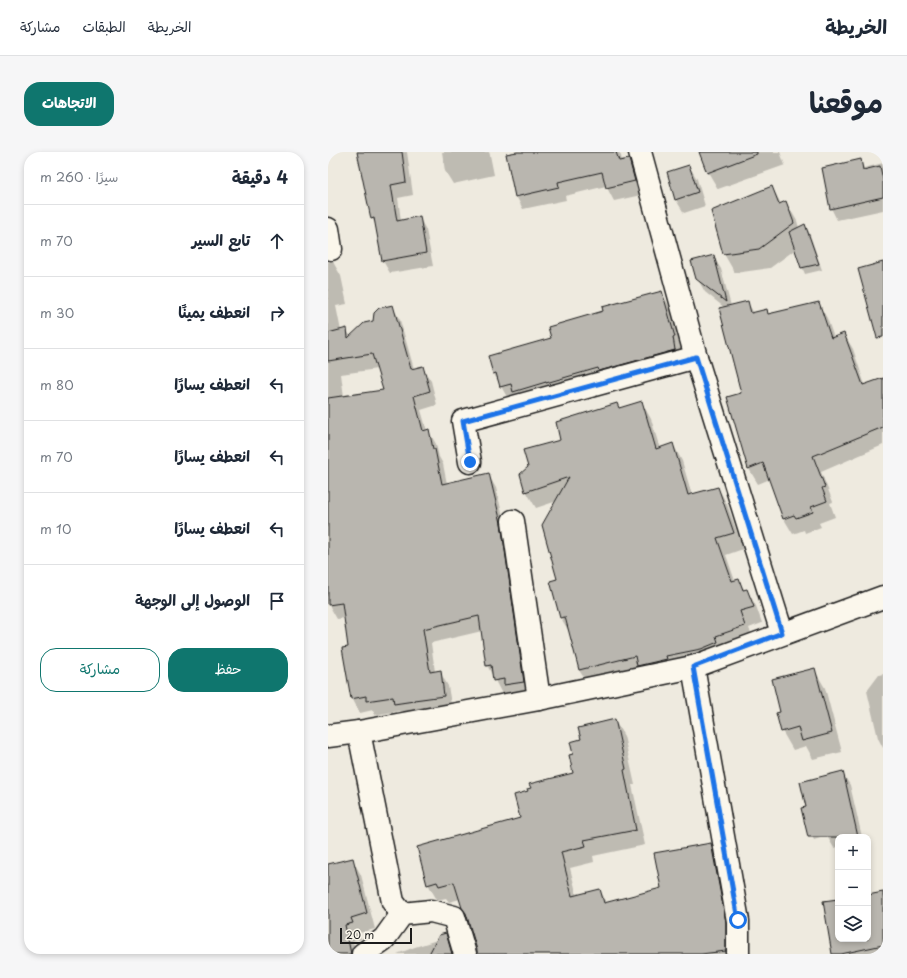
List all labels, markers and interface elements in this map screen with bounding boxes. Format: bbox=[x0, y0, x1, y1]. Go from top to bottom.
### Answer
text: الخريطة bbox=[825, 12, 887, 40]
text: مشاركة bbox=[20, 16, 60, 37]
text: الطبقات bbox=[82, 16, 126, 37]
text: الخريطة bbox=[148, 16, 191, 37]
text: موقعنا bbox=[809, 80, 883, 123]
button: الاتجاهات bbox=[24, 82, 114, 126]
text: 4 دقيقة bbox=[232, 164, 288, 190]
text: سيرًا · 260 m bbox=[40, 167, 118, 186]
text: تابع السير bbox=[192, 228, 250, 251]
icon: ahead bbox=[266, 230, 288, 252]
text: 70 m bbox=[40, 231, 73, 250]
text: انعطف يمينًا bbox=[178, 300, 250, 323]
icon: right bbox=[266, 302, 288, 324]
text: 30 m bbox=[40, 303, 74, 322]
text: انعطف يسارًا bbox=[174, 372, 250, 395]
icon: left bbox=[266, 374, 288, 396]
text: 80 m bbox=[40, 375, 74, 394]
text: انعطف يسارًا bbox=[174, 444, 250, 467]
icon: left bbox=[266, 446, 288, 468]
text: 70 m bbox=[40, 447, 73, 466]
route end bbox=[461, 453, 479, 471]
text: انعطف يسارًا bbox=[174, 516, 250, 539]
icon: left bbox=[266, 518, 288, 540]
text: 10 m bbox=[40, 519, 71, 538]
text: الوصول إلى الوجهة bbox=[135, 588, 250, 611]
icon: arrive bbox=[266, 590, 288, 612]
button: مشاركة bbox=[40, 648, 160, 692]
button: حفظ bbox=[168, 648, 288, 692]
map controls bbox=[835, 834, 871, 942]
button: + bbox=[835, 834, 871, 870]
button: − bbox=[835, 870, 871, 906]
button: layers bbox=[835, 906, 871, 942]
route start bbox=[729, 911, 747, 929]
scale bar bbox=[340, 926, 412, 945]
text: 20 m bbox=[346, 926, 374, 943]

